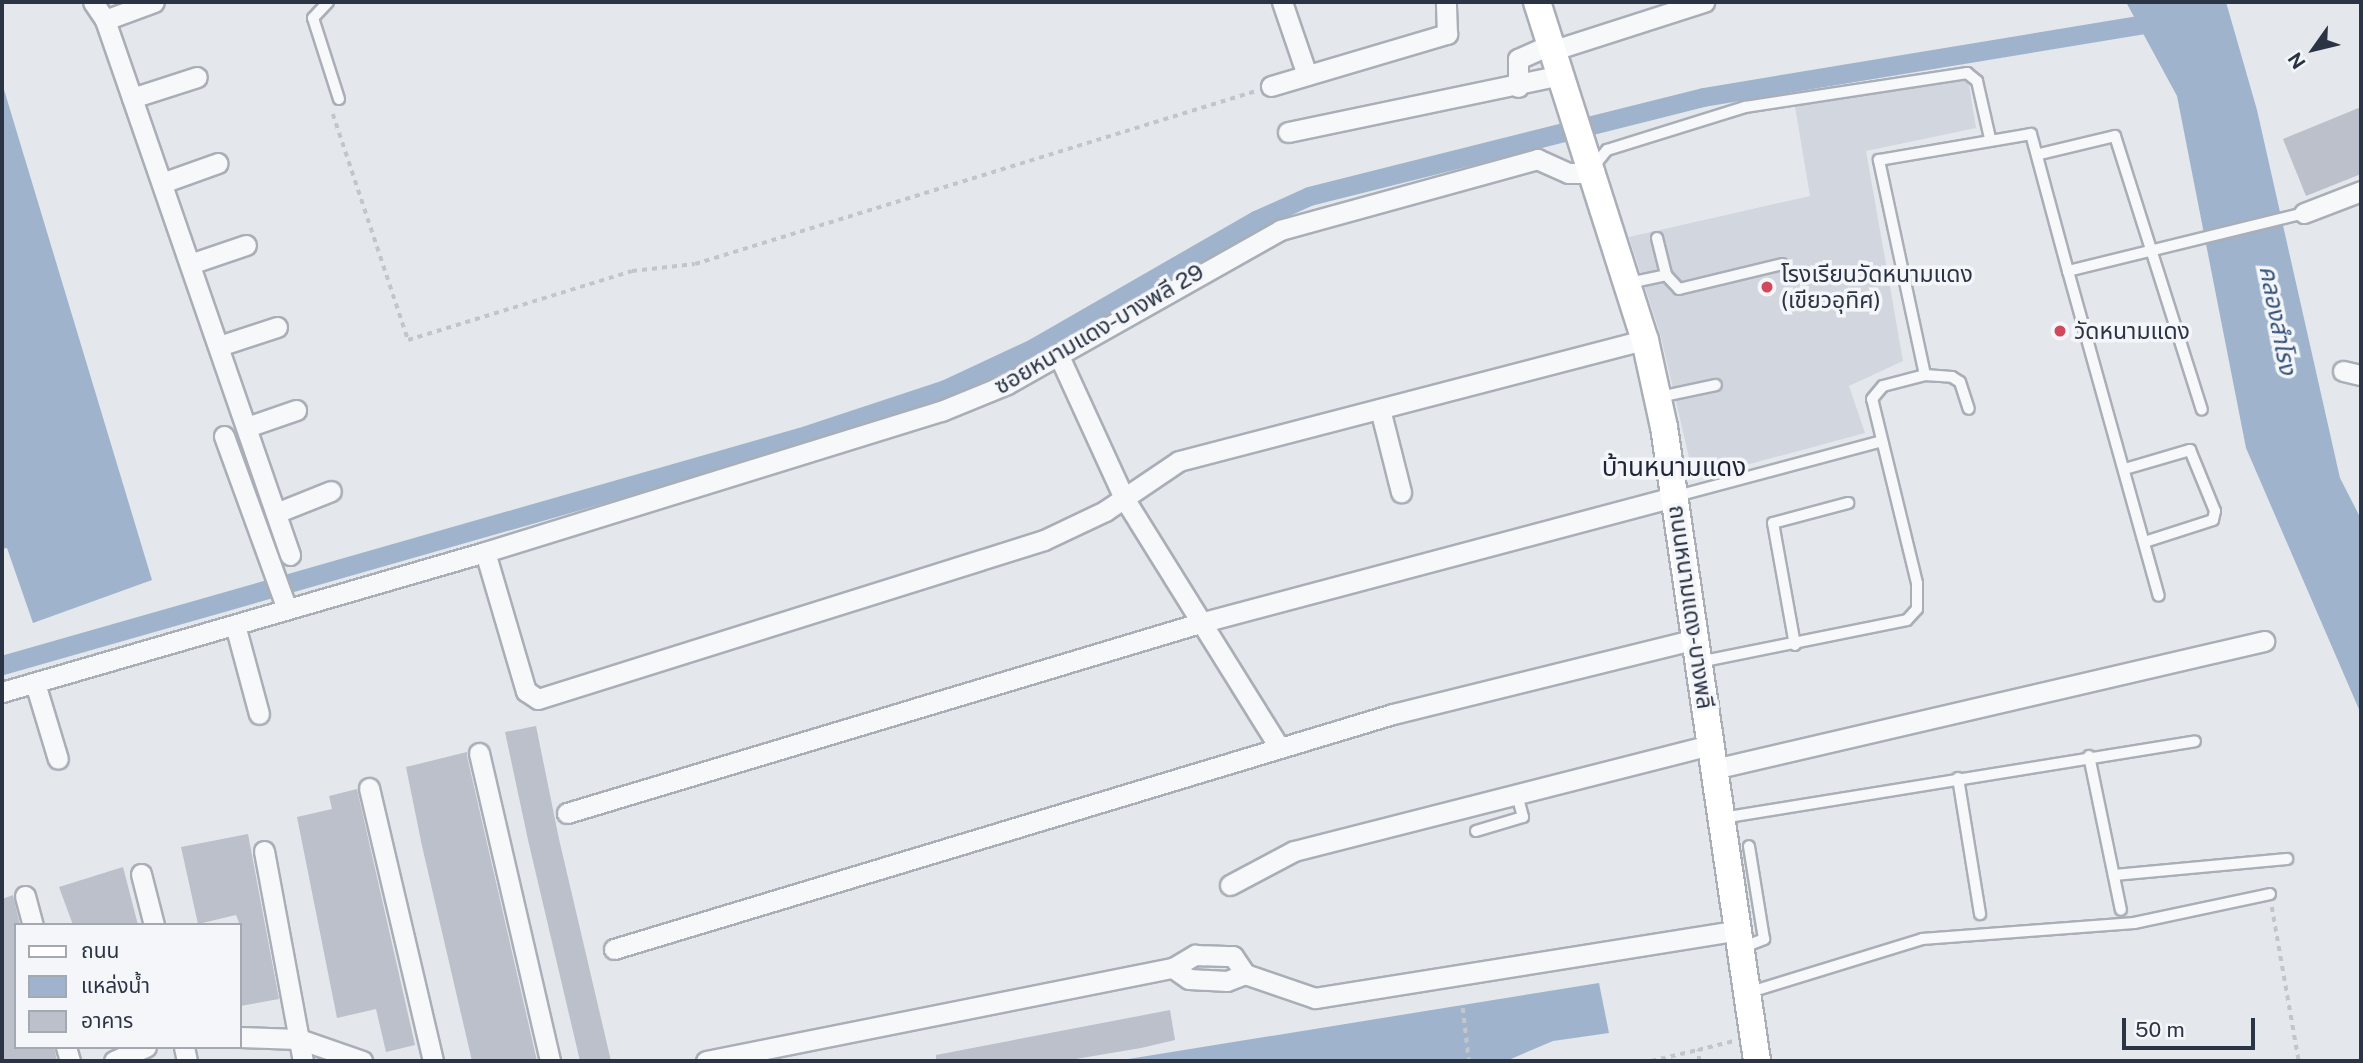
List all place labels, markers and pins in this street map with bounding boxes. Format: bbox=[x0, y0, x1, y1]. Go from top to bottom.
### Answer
place label: โรงเรียนวัดหนามแดง (เขียวอุทิศ) bbox=[1781, 260, 1973, 314]
marker: โรงเรียนวัดหนามแดง (เขียวอุทิศ) bbox=[1759, 279, 1775, 295]
place label: วัดหนามแดง bbox=[2074, 317, 2190, 345]
marker: วัดหนามแดง bbox=[2052, 323, 2068, 339]

